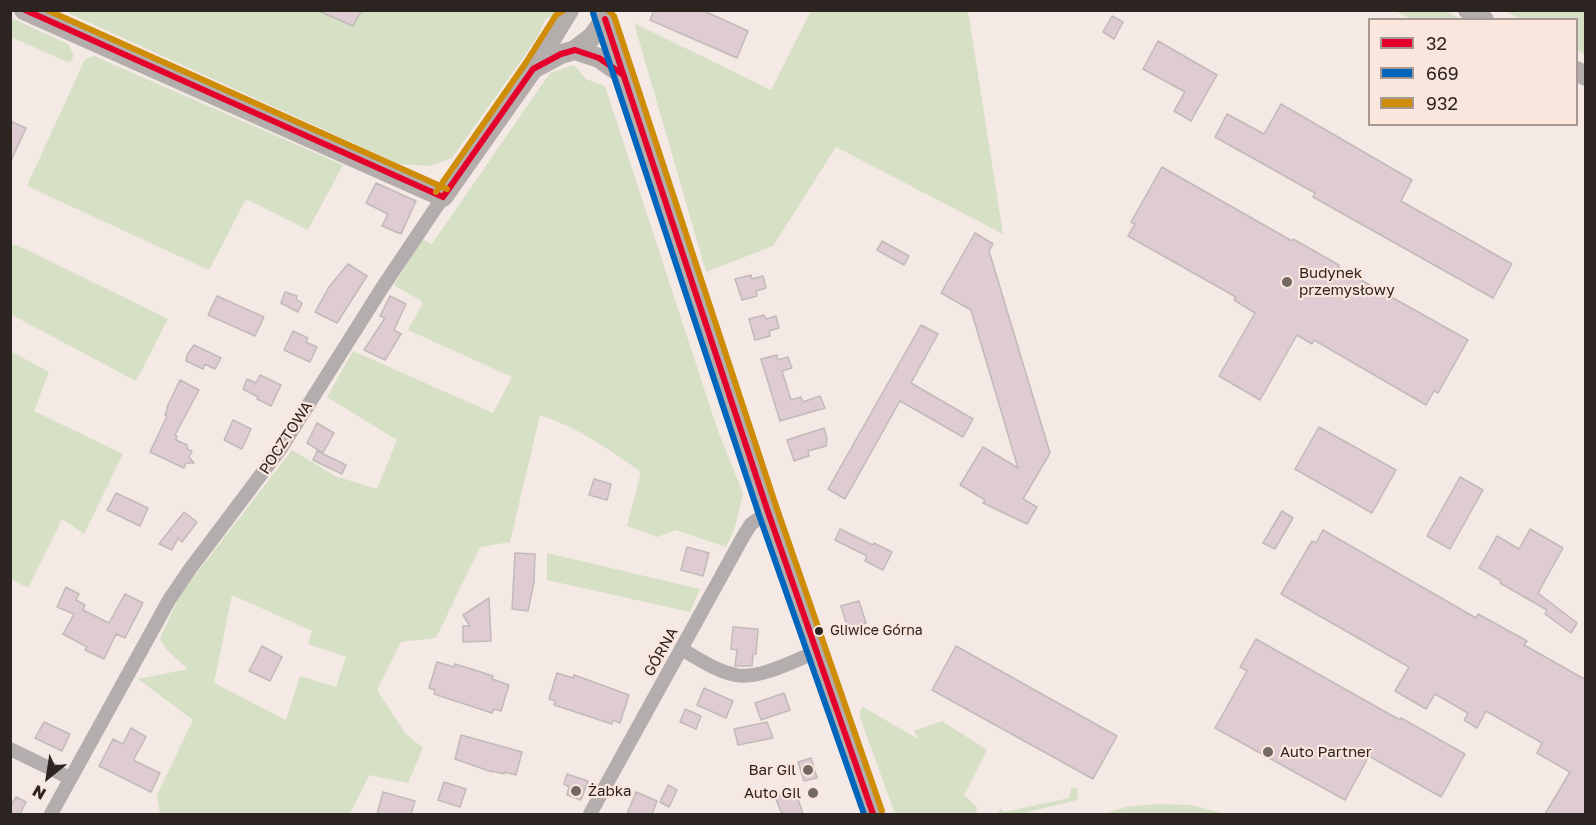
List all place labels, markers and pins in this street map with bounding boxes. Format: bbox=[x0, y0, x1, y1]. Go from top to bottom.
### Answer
place label: Budynek przemysłowy bbox=[1299, 264, 1395, 299]
marker: Budynek przemysłowy bbox=[1280, 275, 1294, 289]
place label: Gliwice Górna bbox=[830, 623, 923, 639]
marker: Gliwice Górna bbox=[813, 625, 825, 637]
place label: Auto Partner bbox=[1280, 743, 1372, 761]
marker: Auto Partner bbox=[1261, 745, 1275, 759]
place label: Bar Gil bbox=[748, 761, 796, 779]
marker: Bar Gil bbox=[801, 763, 815, 777]
place label: Żabka bbox=[588, 782, 631, 800]
marker: Żabka bbox=[569, 784, 583, 798]
place label: Auto Gil bbox=[744, 784, 801, 802]
marker: Auto Gil bbox=[806, 786, 820, 800]

